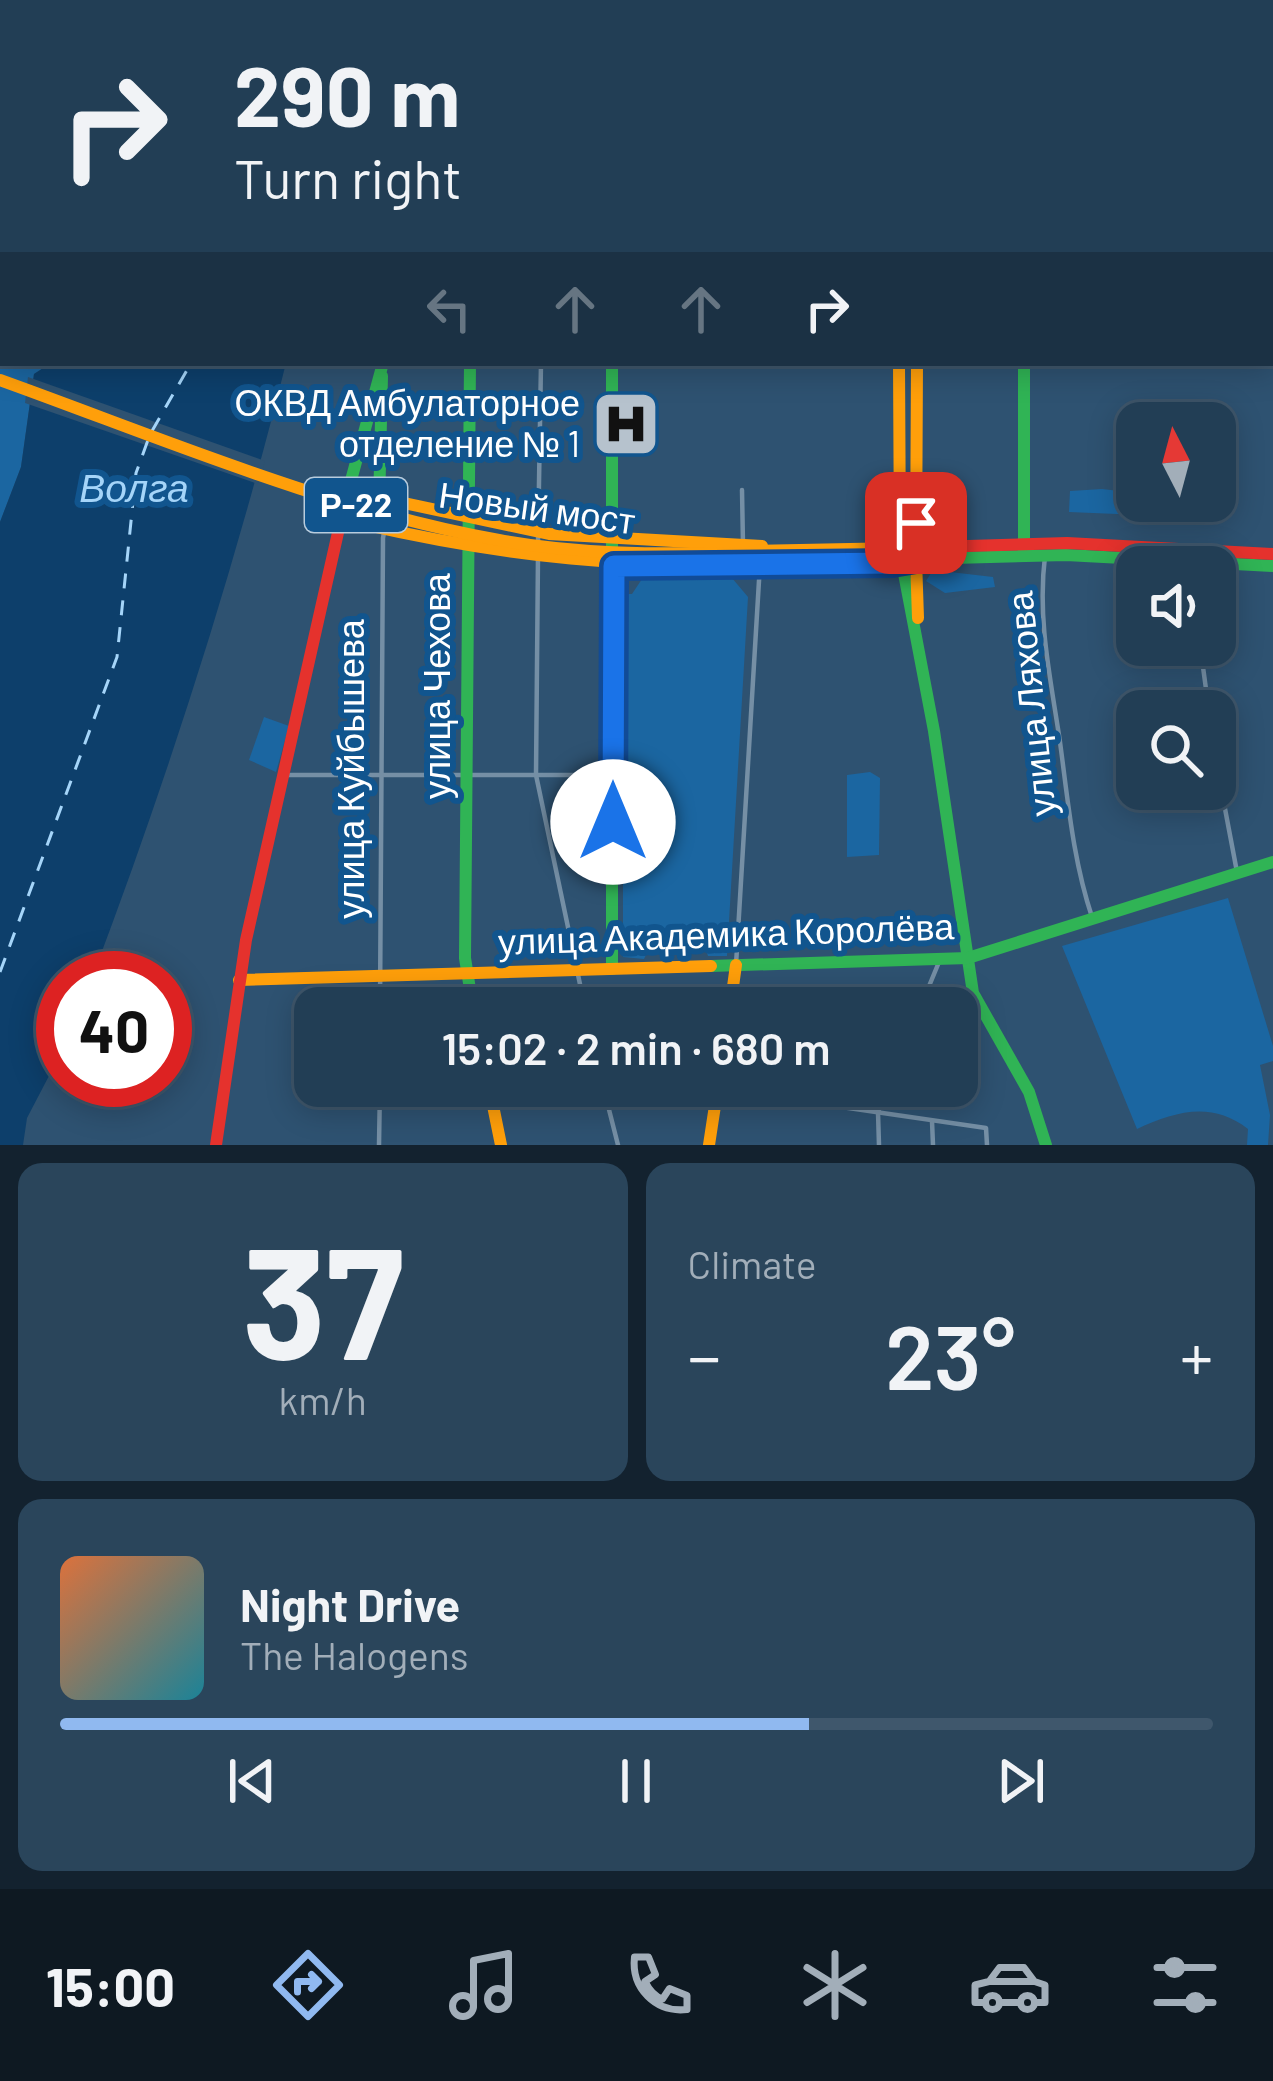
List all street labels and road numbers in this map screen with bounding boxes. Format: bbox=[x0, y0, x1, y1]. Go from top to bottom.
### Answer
street label: Новый мост bbox=[436, 471, 638, 542]
road number: Р-22 bbox=[305, 478, 407, 532]
street label: улица Чехова bbox=[414, 572, 458, 799]
street label: улица Ляхова bbox=[996, 589, 1064, 819]
street label: улица Куйбышева bbox=[328, 618, 372, 919]
street label: улица Академика Королёва bbox=[497, 903, 956, 963]

